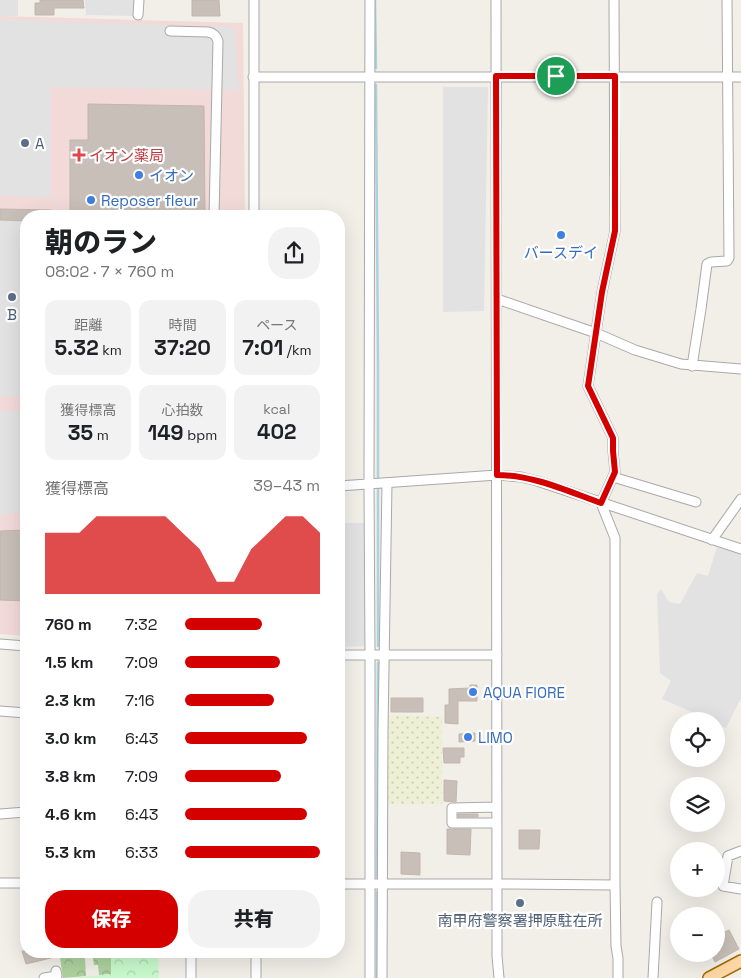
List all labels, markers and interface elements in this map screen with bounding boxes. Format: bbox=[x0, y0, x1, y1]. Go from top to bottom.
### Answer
pin bbox=[535, 55, 577, 97]
icon: arrive bbox=[542, 62, 570, 90]
place label: A bbox=[35, 134, 45, 153]
marker: A bbox=[19, 137, 31, 149]
place label: イオン薬局 bbox=[89, 146, 164, 165]
marker: イオン薬局 bbox=[73, 149, 85, 161]
place label: イオン bbox=[149, 166, 194, 185]
marker: イオン bbox=[133, 169, 145, 181]
place label: Reposer fleur bbox=[101, 191, 199, 210]
marker: Reposer fleur bbox=[85, 194, 97, 206]
text: 朝のラン bbox=[45, 224, 157, 260]
button: share bbox=[268, 227, 320, 279]
marker: バースデイ bbox=[555, 229, 567, 241]
place label: バースデイ bbox=[524, 243, 598, 262]
text: 08:02 · 7 × 760 m bbox=[45, 261, 174, 282]
marker: B bbox=[6, 291, 18, 303]
place label: B bbox=[7, 305, 17, 324]
text: 距離 bbox=[74, 316, 102, 334]
text: 時間 bbox=[168, 316, 196, 334]
text: ペース bbox=[256, 316, 297, 334]
text: 5.32 bbox=[55, 334, 99, 361]
text: 37:20 bbox=[154, 334, 211, 361]
text: 7:01 bbox=[242, 334, 283, 361]
text: km bbox=[99, 341, 122, 359]
text: /km bbox=[283, 341, 312, 359]
text: kcal bbox=[263, 400, 290, 418]
text: 獲得標高 bbox=[60, 401, 116, 419]
text: 心拍数 bbox=[161, 401, 203, 419]
text: 402 bbox=[257, 418, 297, 445]
text: 35 bbox=[68, 419, 93, 446]
text: 149 bbox=[148, 419, 184, 446]
text: m bbox=[93, 426, 109, 444]
text: bpm bbox=[184, 426, 217, 444]
text: 39–43 m bbox=[253, 475, 320, 496]
text: 獲得標高 bbox=[45, 478, 109, 499]
text: 760 m bbox=[45, 614, 92, 635]
text: 7:32 bbox=[125, 614, 157, 635]
text: 1.5 km bbox=[45, 652, 93, 673]
text: 7:09 bbox=[125, 652, 158, 673]
place label: AQUA FIORE bbox=[483, 683, 565, 702]
marker: AQUA FIORE bbox=[467, 686, 479, 698]
text: 2.3 km bbox=[45, 690, 96, 711]
text: 7:16 bbox=[125, 690, 155, 711]
map controls bbox=[670, 712, 725, 962]
button: locate bbox=[670, 712, 725, 767]
text: 3.0 km bbox=[45, 728, 96, 749]
text: 6:43 bbox=[125, 728, 159, 749]
place label: LIMO bbox=[478, 728, 513, 747]
marker: LIMO bbox=[462, 731, 474, 743]
text: 3.8 km bbox=[45, 766, 96, 787]
text: 7:09 bbox=[125, 766, 158, 787]
button: layers bbox=[670, 777, 725, 832]
text: 4.6 km bbox=[45, 804, 96, 825]
text: 6:43 bbox=[125, 804, 159, 825]
text: 5.3 km bbox=[45, 842, 96, 863]
text: 6:33 bbox=[125, 842, 158, 863]
button: + bbox=[670, 842, 725, 897]
button: 保存 bbox=[45, 890, 178, 948]
button: 共有 bbox=[188, 890, 320, 948]
marker: 南甲府警察署押原駐在所 bbox=[514, 897, 526, 909]
button: − bbox=[670, 907, 725, 962]
place label: 南甲府警察署押原駐在所 bbox=[437, 911, 603, 930]

